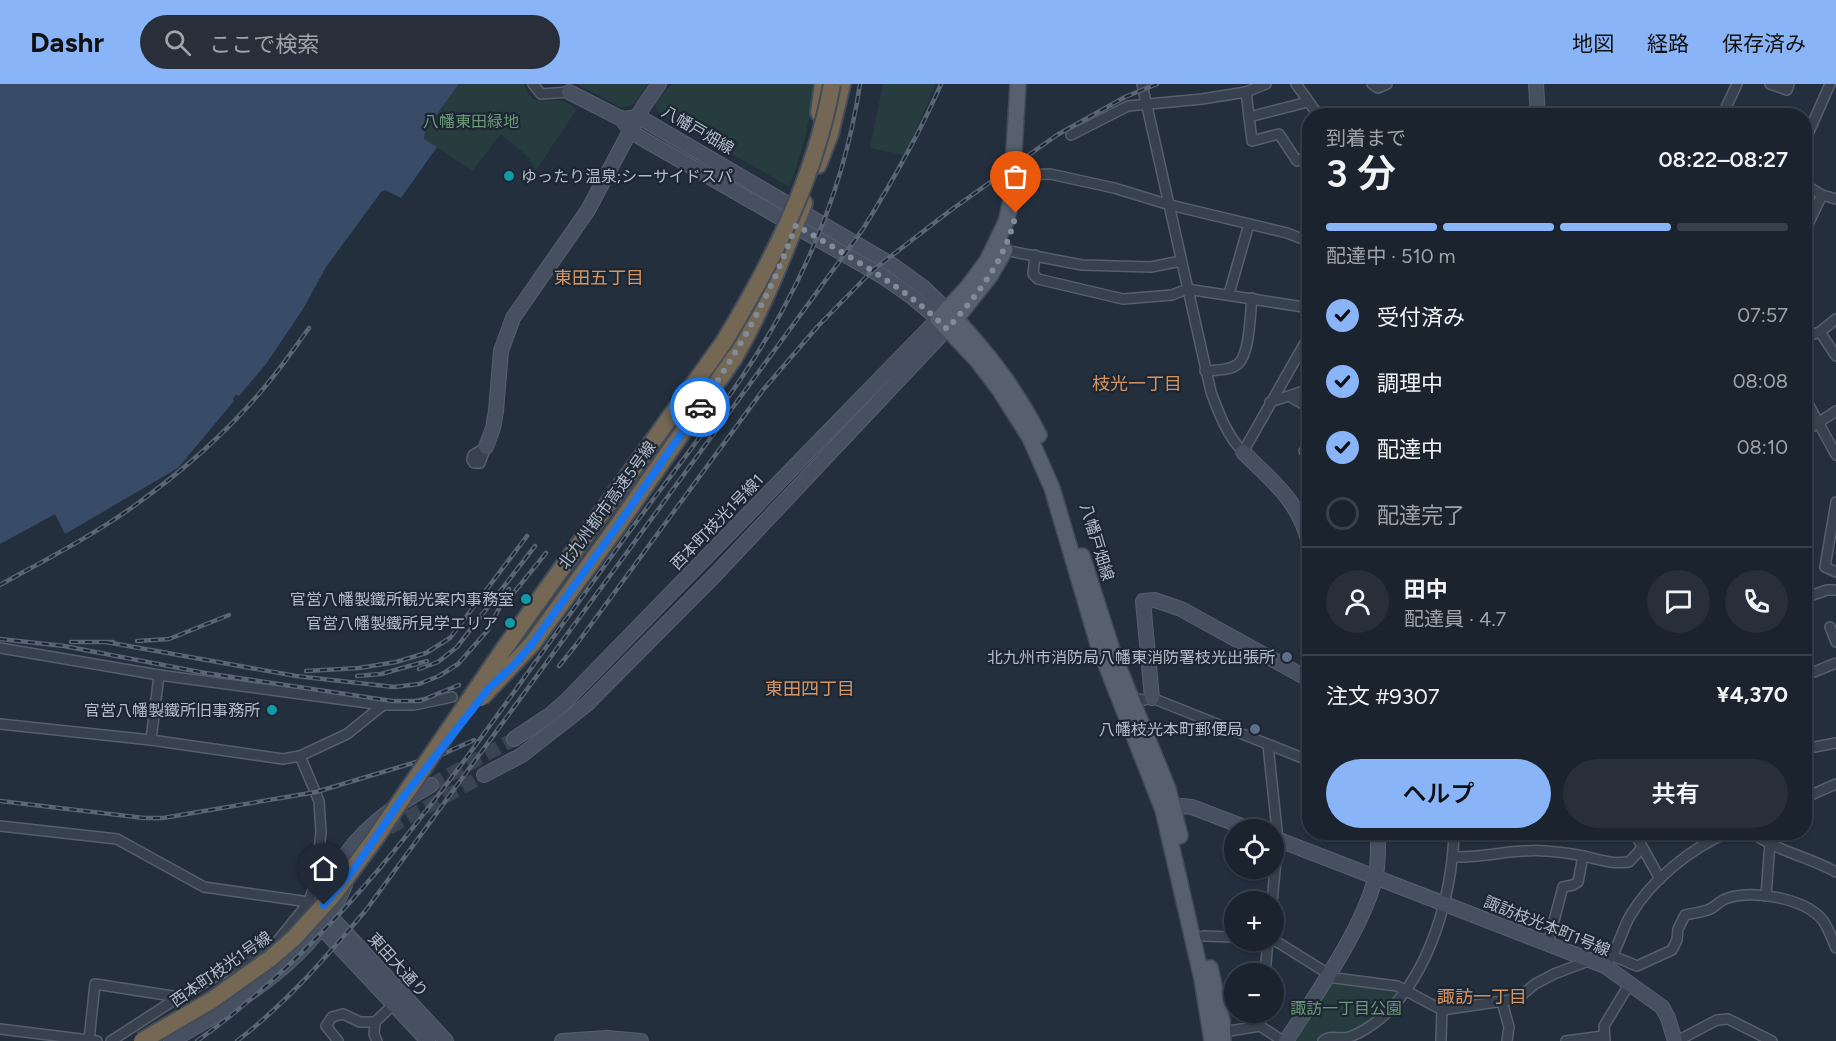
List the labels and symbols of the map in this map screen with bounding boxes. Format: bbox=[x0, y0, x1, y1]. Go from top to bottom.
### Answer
street label: 八幡戸畑線 bbox=[659, 102, 737, 158]
park label: 八幡東田緑地 bbox=[423, 112, 519, 131]
pin bbox=[990, 151, 1041, 213]
place label: ゆったり温泉;シーサイドスパ bbox=[521, 167, 733, 186]
marker: ゆったり温泉;シーサイドスパ bbox=[502, 169, 516, 183]
district label: 東田五丁目 bbox=[554, 267, 644, 289]
district label: 枝光一丁目 bbox=[1092, 373, 1182, 395]
courier bbox=[670, 377, 730, 437]
street label: 北九州都市高速5号線 bbox=[554, 437, 660, 573]
street label: 西本町枝光1号線1 bbox=[667, 470, 767, 574]
street label: 八幡戸畑線 bbox=[1076, 501, 1118, 583]
place label: 官営八幡製鐵所観光案内事務室 bbox=[290, 590, 514, 609]
marker: 官営八幡製鐵所観光案内事務室 bbox=[519, 592, 533, 606]
place label: 官営八幡製鐵所見学エリア bbox=[306, 614, 498, 633]
marker: 官営八幡製鐵所見学エリア bbox=[503, 616, 517, 630]
place label: 北九州市消防局八幡東消防署枝光出張所 bbox=[987, 648, 1275, 667]
marker: 北九州市消防局八幡東消防署枝光出張所 bbox=[1280, 650, 1294, 664]
district label: 東田四丁目 bbox=[765, 678, 855, 700]
place label: 官営八幡製鐵所旧事務所 bbox=[84, 701, 260, 720]
marker: 官営八幡製鐵所旧事務所 bbox=[265, 703, 279, 717]
place label: 八幡枝光本町郵便局 bbox=[1099, 720, 1243, 739]
marker: 八幡枝光本町郵便局 bbox=[1248, 722, 1262, 736]
pin bbox=[298, 843, 349, 905]
street label: 諏訪枝光本町1号線 bbox=[1481, 892, 1613, 960]
street label: 西本町枝光1号線 bbox=[167, 927, 275, 1011]
street label: 東田大通り bbox=[364, 929, 432, 1001]
district label: 諏訪一丁目 bbox=[1437, 986, 1527, 1008]
park label: 諏訪一丁目公園 bbox=[1290, 999, 1402, 1018]

